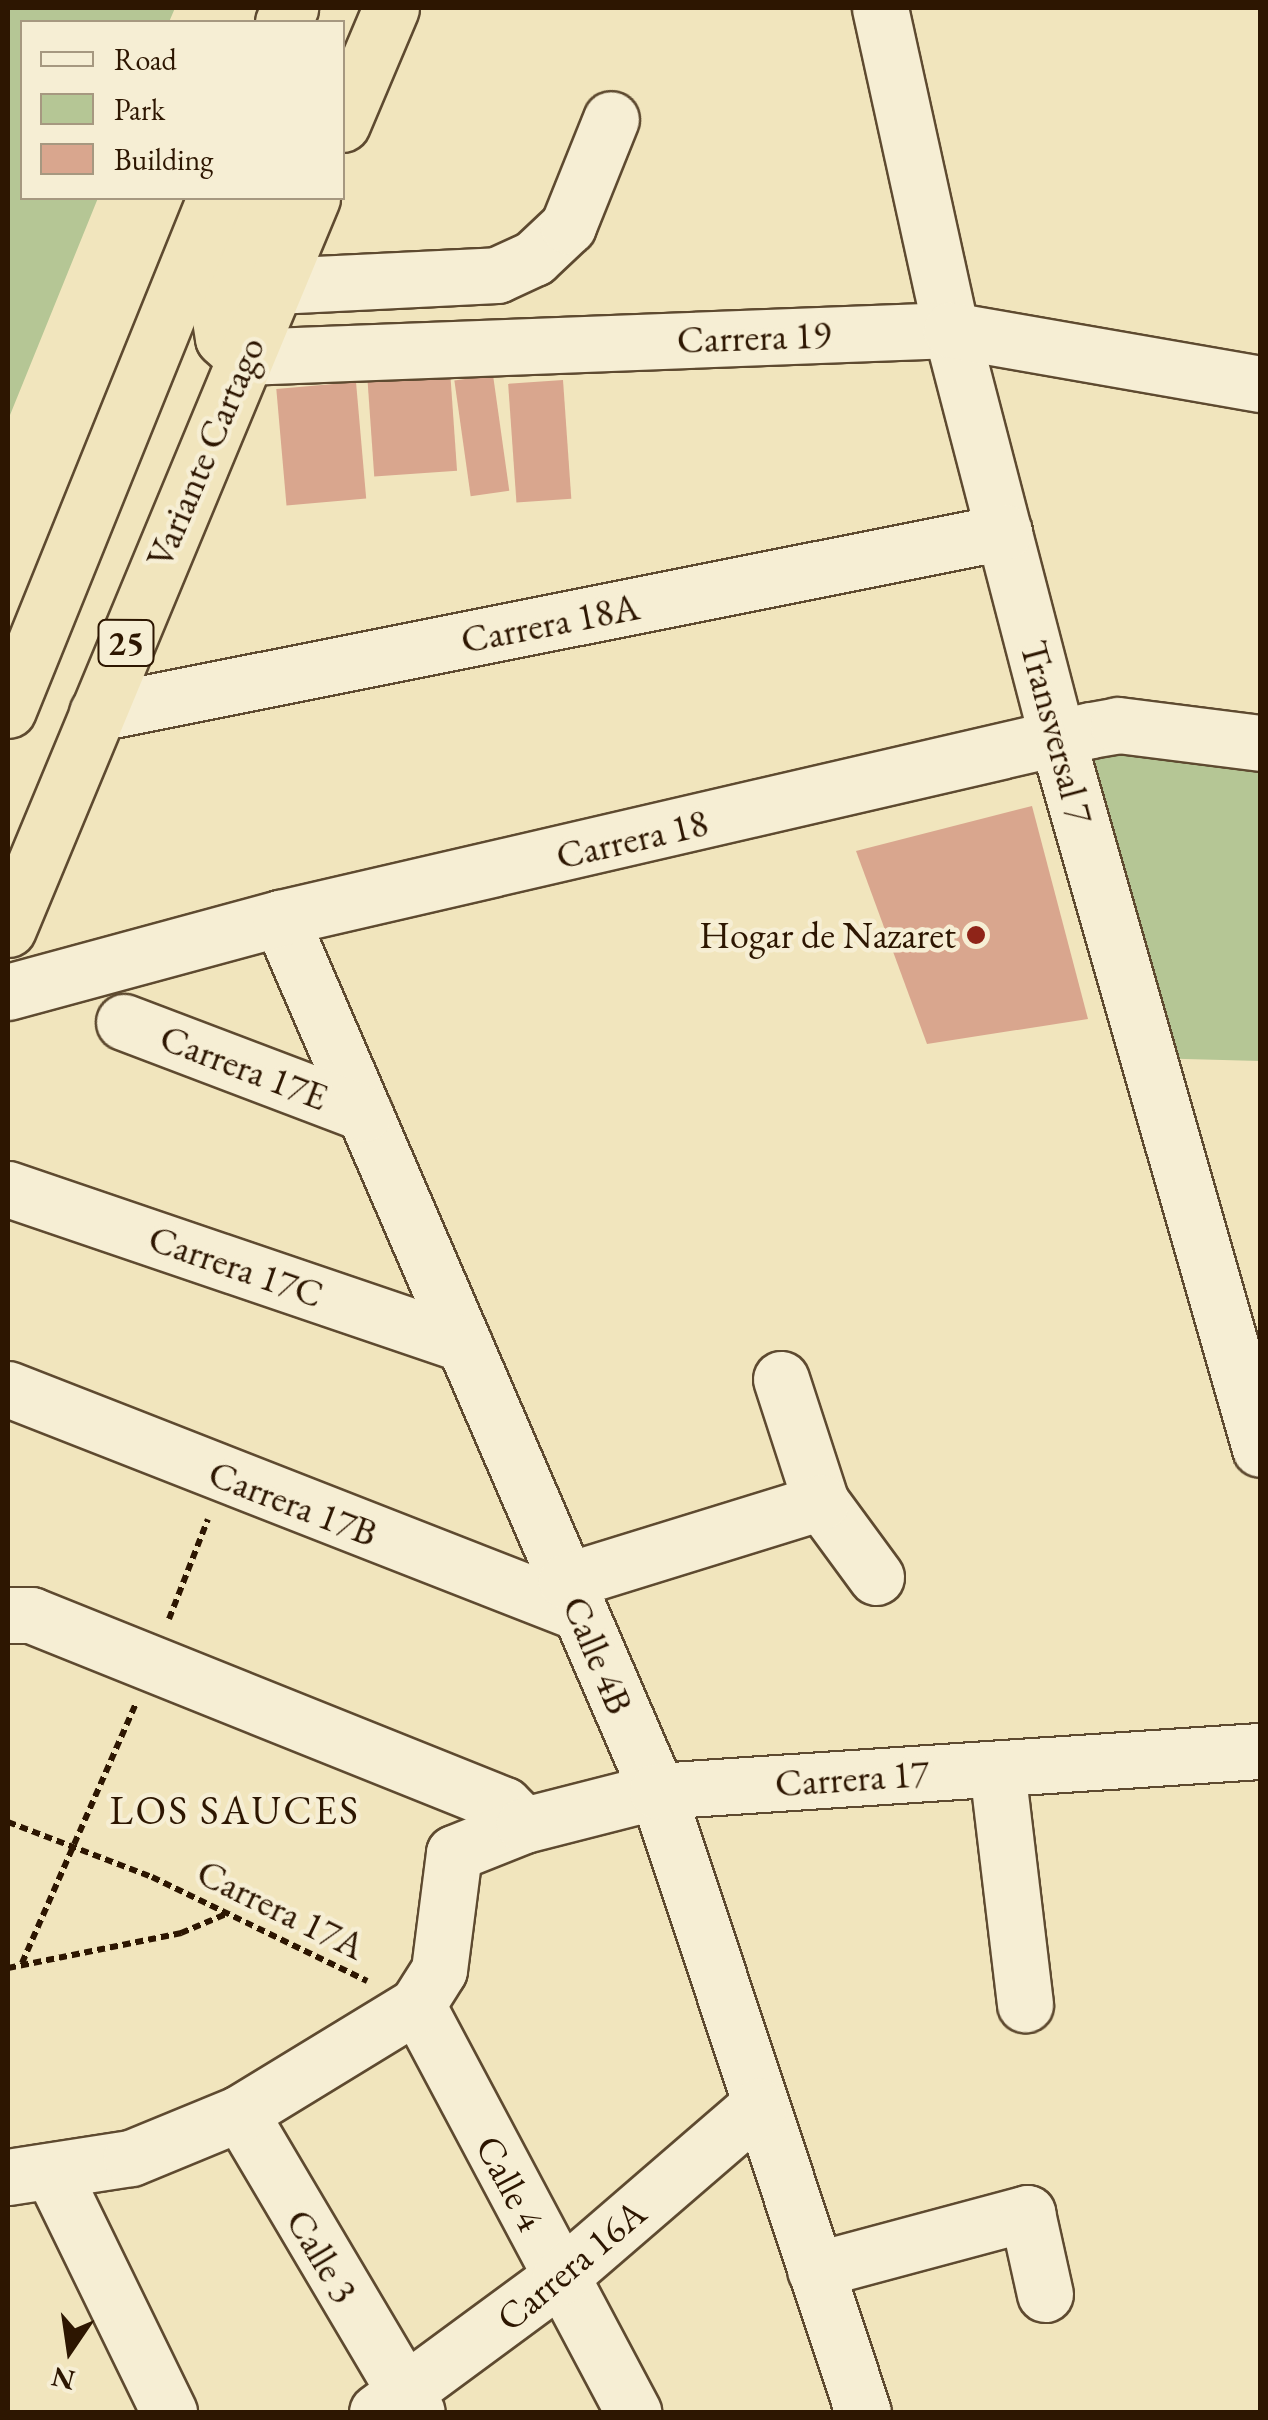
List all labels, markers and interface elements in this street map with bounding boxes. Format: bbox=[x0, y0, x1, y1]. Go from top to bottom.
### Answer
legend bbox=[20, 20, 345, 200]
text: Road bbox=[114, 40, 177, 79]
text: Park bbox=[114, 90, 165, 129]
text: Building bbox=[114, 140, 213, 179]
street label: Carrera 19 bbox=[676, 312, 832, 362]
street label: Variante Cartago bbox=[136, 330, 274, 574]
street label: Carrera 18A bbox=[457, 583, 643, 663]
road number: 25 bbox=[96, 613, 156, 673]
street label: Transversal 7 bbox=[1011, 636, 1103, 828]
street label: Carrera 18 bbox=[552, 799, 712, 879]
place label: Hogar de Nazaret bbox=[699, 912, 956, 958]
marker: Hogar de Nazaret bbox=[965, 924, 987, 946]
street label: Carrera 17E bbox=[154, 1014, 334, 1120]
street label: Carrera 17C bbox=[143, 1215, 329, 1317]
street label: Carrera 17B bbox=[202, 1450, 384, 1556]
street label: Calle 4B bbox=[553, 1589, 643, 1721]
street label: Carrera 17 bbox=[773, 1750, 931, 1806]
district label: LOS SAUCES bbox=[110, 1786, 360, 1834]
street label: Carrera 17A bbox=[190, 1849, 372, 1969]
street label: Calle 4 bbox=[466, 2128, 554, 2238]
street label: Carrera 16A bbox=[487, 2189, 655, 2341]
street label: Calle 3 bbox=[276, 2201, 368, 2311]
north arrow bbox=[20, 2300, 120, 2400]
text: N bbox=[48, 2359, 78, 2399]

